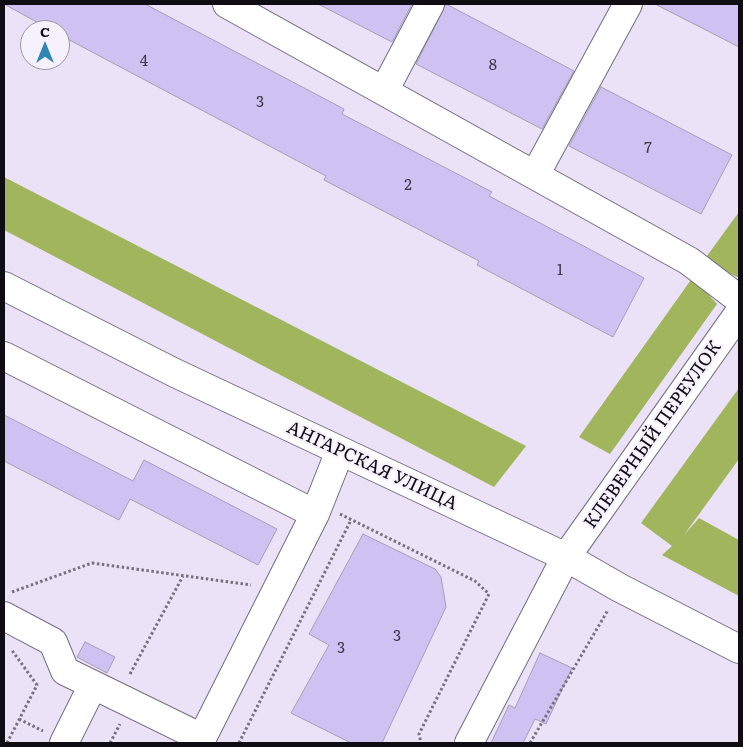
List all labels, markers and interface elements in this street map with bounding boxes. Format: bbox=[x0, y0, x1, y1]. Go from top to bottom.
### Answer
north arrow bbox=[20, 20, 70, 70]
text: С bbox=[40, 21, 50, 41]
house number: 4 bbox=[140, 53, 148, 71]
house number: 8 bbox=[489, 57, 497, 75]
house number: 3 bbox=[256, 94, 264, 112]
house number: 7 bbox=[644, 140, 652, 158]
house number: 2 bbox=[404, 177, 412, 195]
house number: 1 bbox=[557, 262, 563, 280]
street label: КЛЕВЕРНЫЙ ПЕРЕУЛОК bbox=[580, 337, 726, 533]
street label: АНГАРСКАЯ УЛИЦА bbox=[283, 417, 461, 515]
house number: 3 bbox=[393, 628, 401, 646]
house number: 3 bbox=[337, 640, 345, 658]

